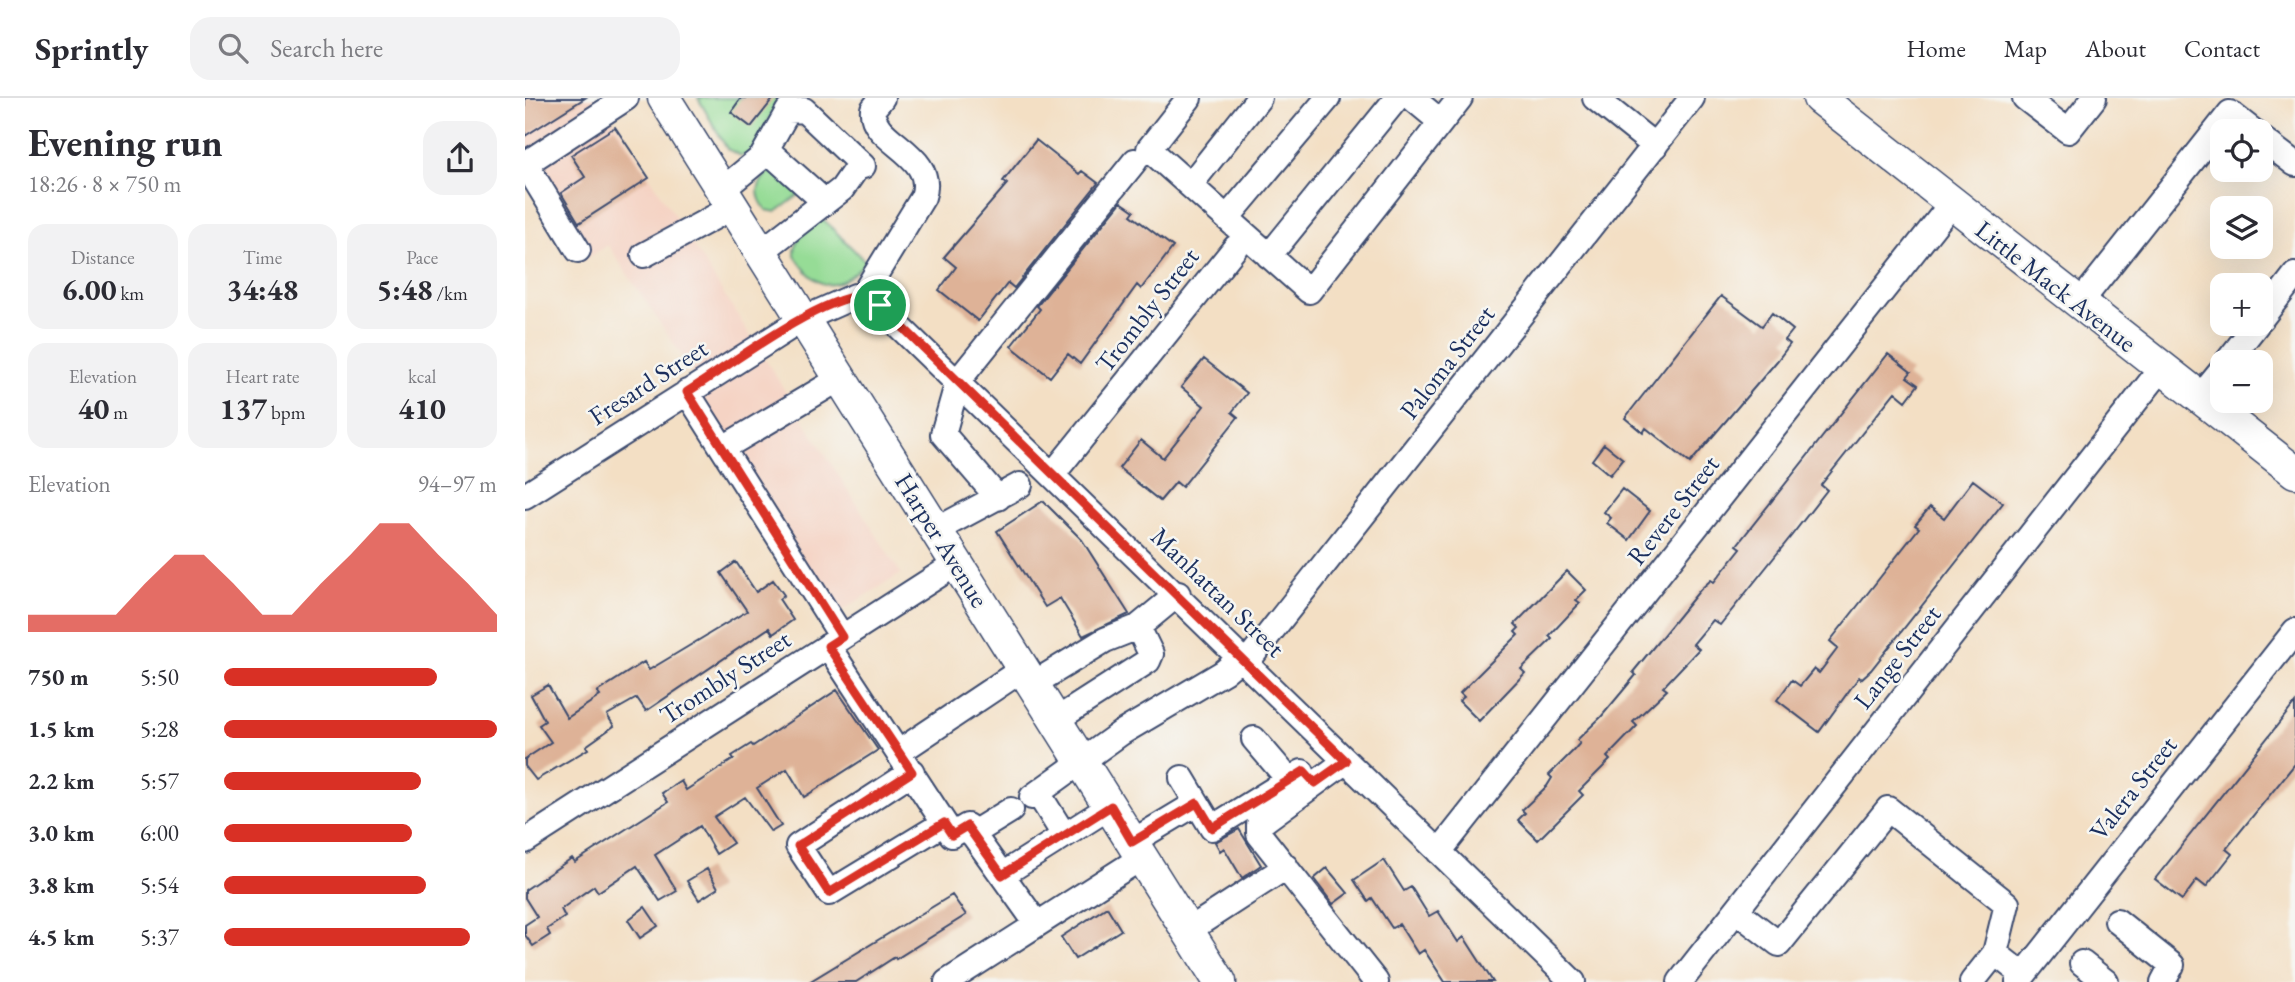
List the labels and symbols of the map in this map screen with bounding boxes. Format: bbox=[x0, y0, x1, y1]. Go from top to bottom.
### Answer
street label: Little Mack Avenue bbox=[1969, 212, 2143, 360]
street label: Trombly Street bbox=[1088, 241, 1206, 379]
pin bbox=[850, 275, 910, 335]
street label: Paloma Street bbox=[1392, 298, 1502, 426]
street label: Fresard Street bbox=[582, 331, 714, 433]
street label: Revere Street bbox=[1619, 448, 1727, 572]
street label: Harper Avenue bbox=[887, 466, 997, 614]
street label: Manhattan Street bbox=[1144, 519, 1292, 665]
street label: Lange Street bbox=[1846, 598, 1948, 716]
street label: Trombly Street bbox=[653, 622, 797, 732]
street label: Valera Street bbox=[2082, 729, 2184, 847]

